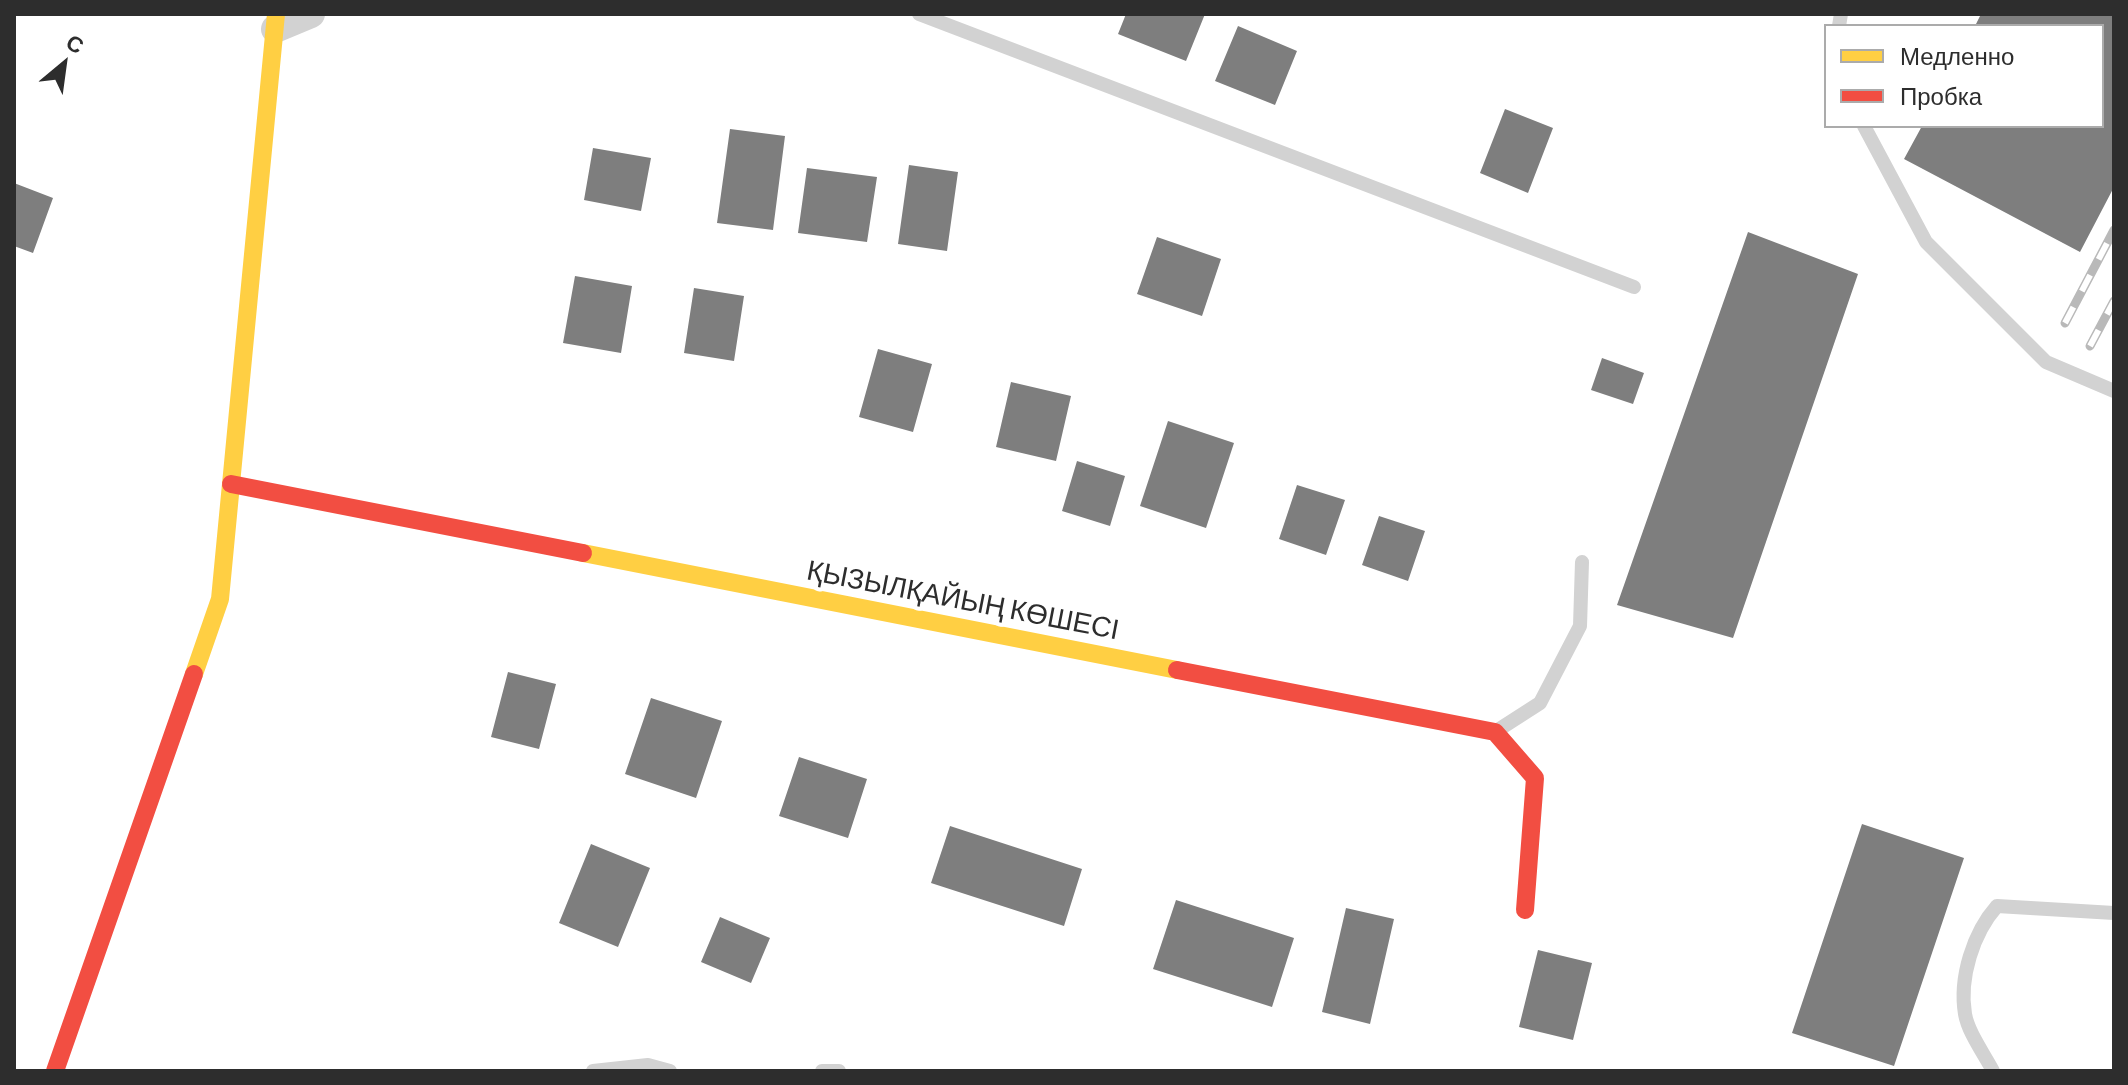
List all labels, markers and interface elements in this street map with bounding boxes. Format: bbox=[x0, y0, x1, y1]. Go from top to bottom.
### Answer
north arrow bbox=[24, 24, 104, 104]
legend bbox=[1824, 24, 2104, 128]
text: С bbox=[62, 28, 89, 58]
text: Медленно bbox=[1900, 41, 2014, 70]
text: Пробка bbox=[1900, 81, 1982, 110]
street label: ҚЫЗЫЛҚАЙЫҢ КӨШЕСІ bbox=[804, 553, 1122, 647]

